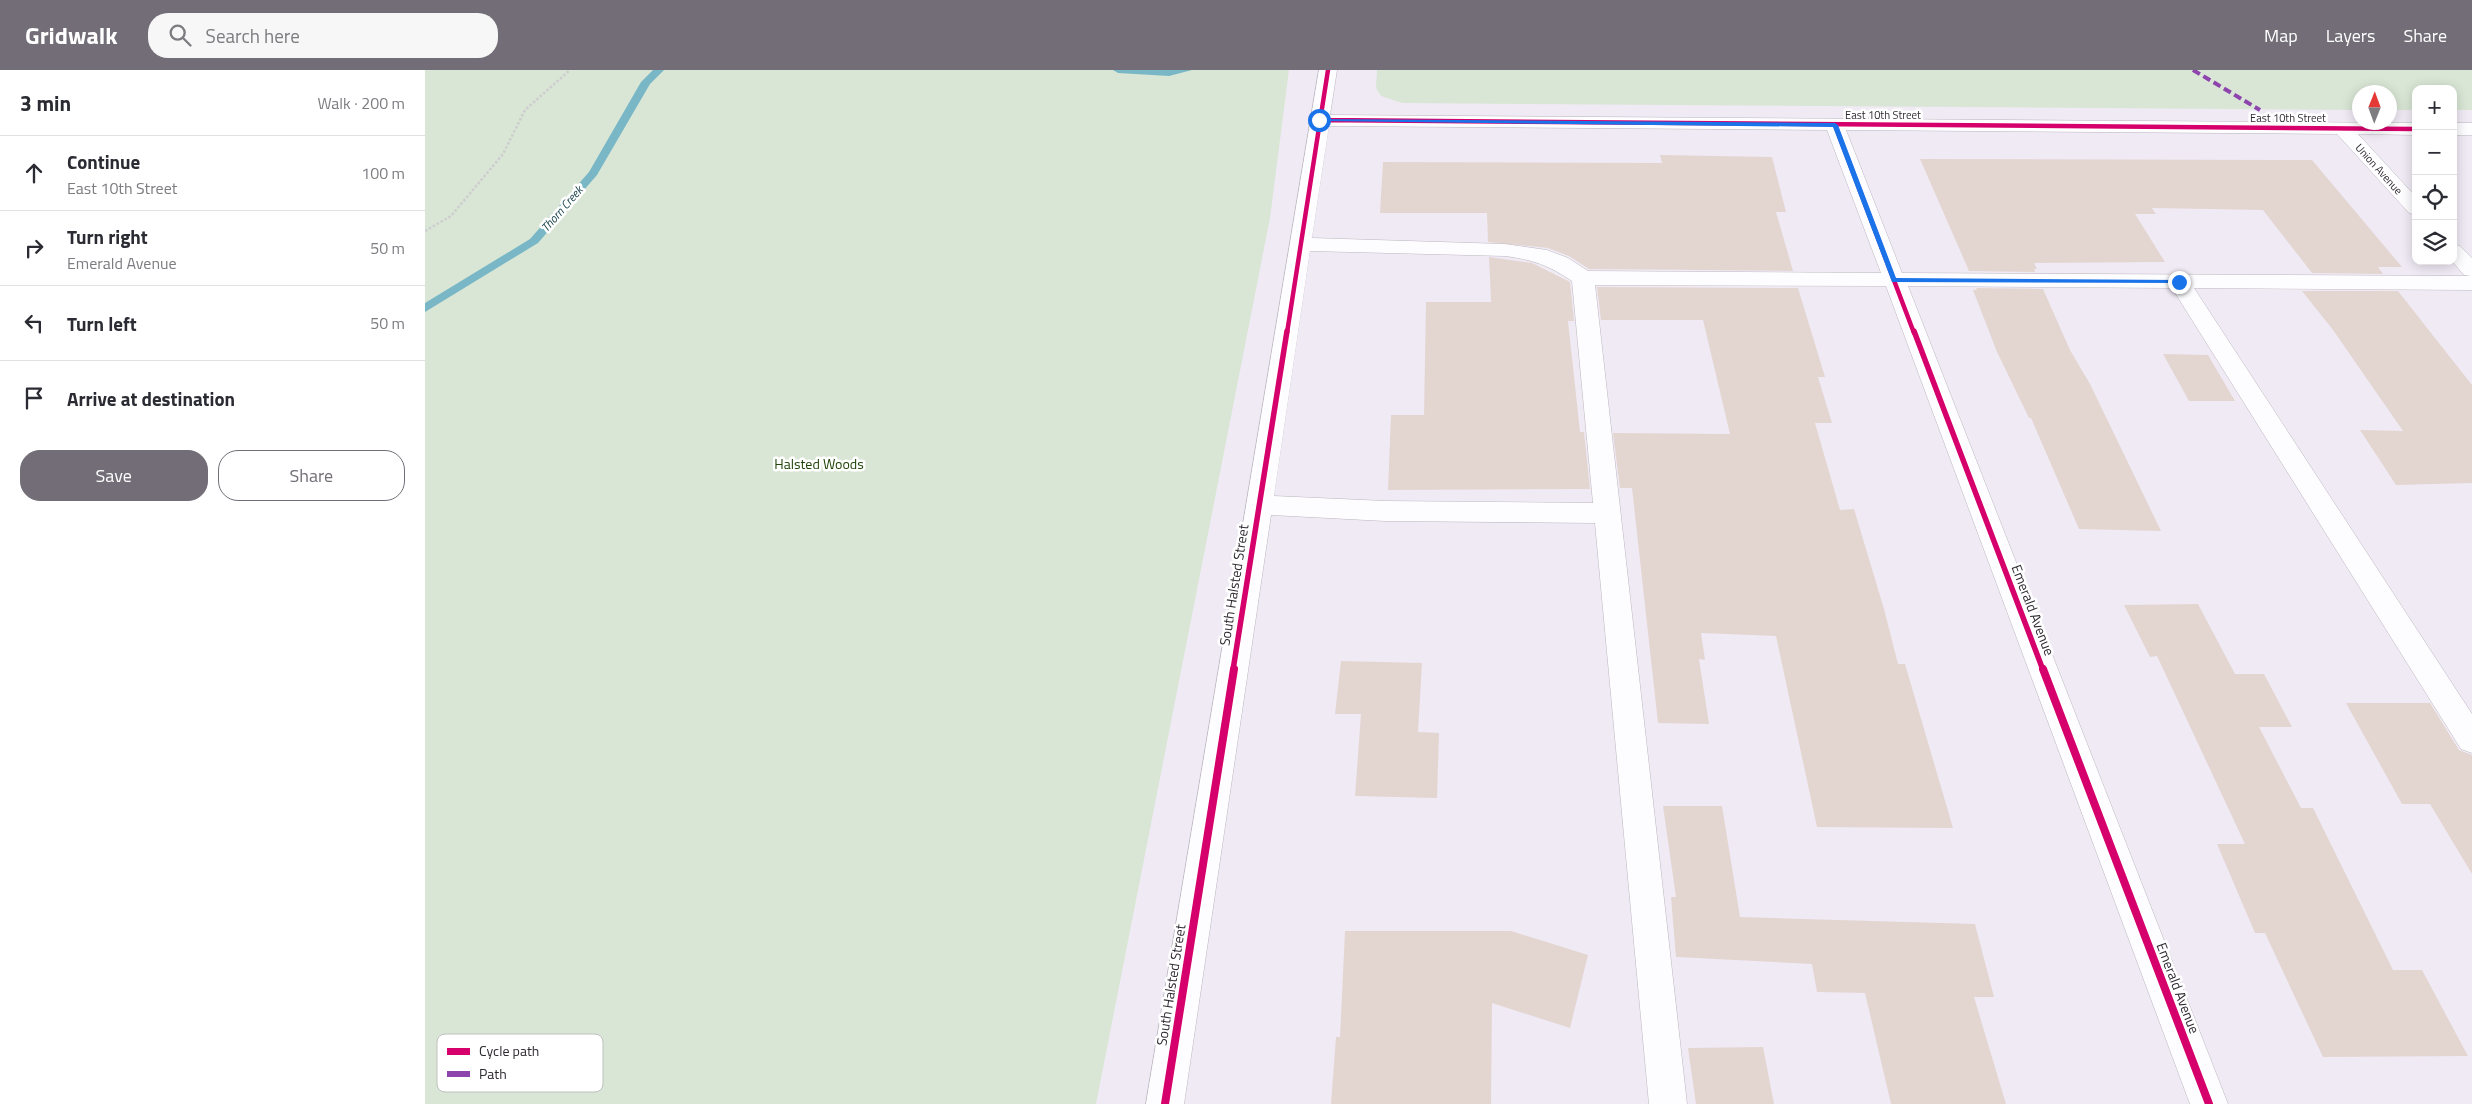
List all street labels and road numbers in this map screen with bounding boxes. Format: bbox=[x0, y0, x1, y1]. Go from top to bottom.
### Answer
street label: East 10th Street bbox=[1845, 107, 1921, 123]
street label: East 10th Street bbox=[2250, 110, 2326, 126]
street label: Union Avenue bbox=[2352, 140, 2407, 198]
street label: South Halsted Street bbox=[1214, 523, 1253, 647]
street label: Emerald Avenue bbox=[2006, 561, 2060, 658]
street label: South Halsted Street bbox=[1151, 923, 1190, 1047]
street label: Emerald Avenue bbox=[2151, 939, 2205, 1036]

